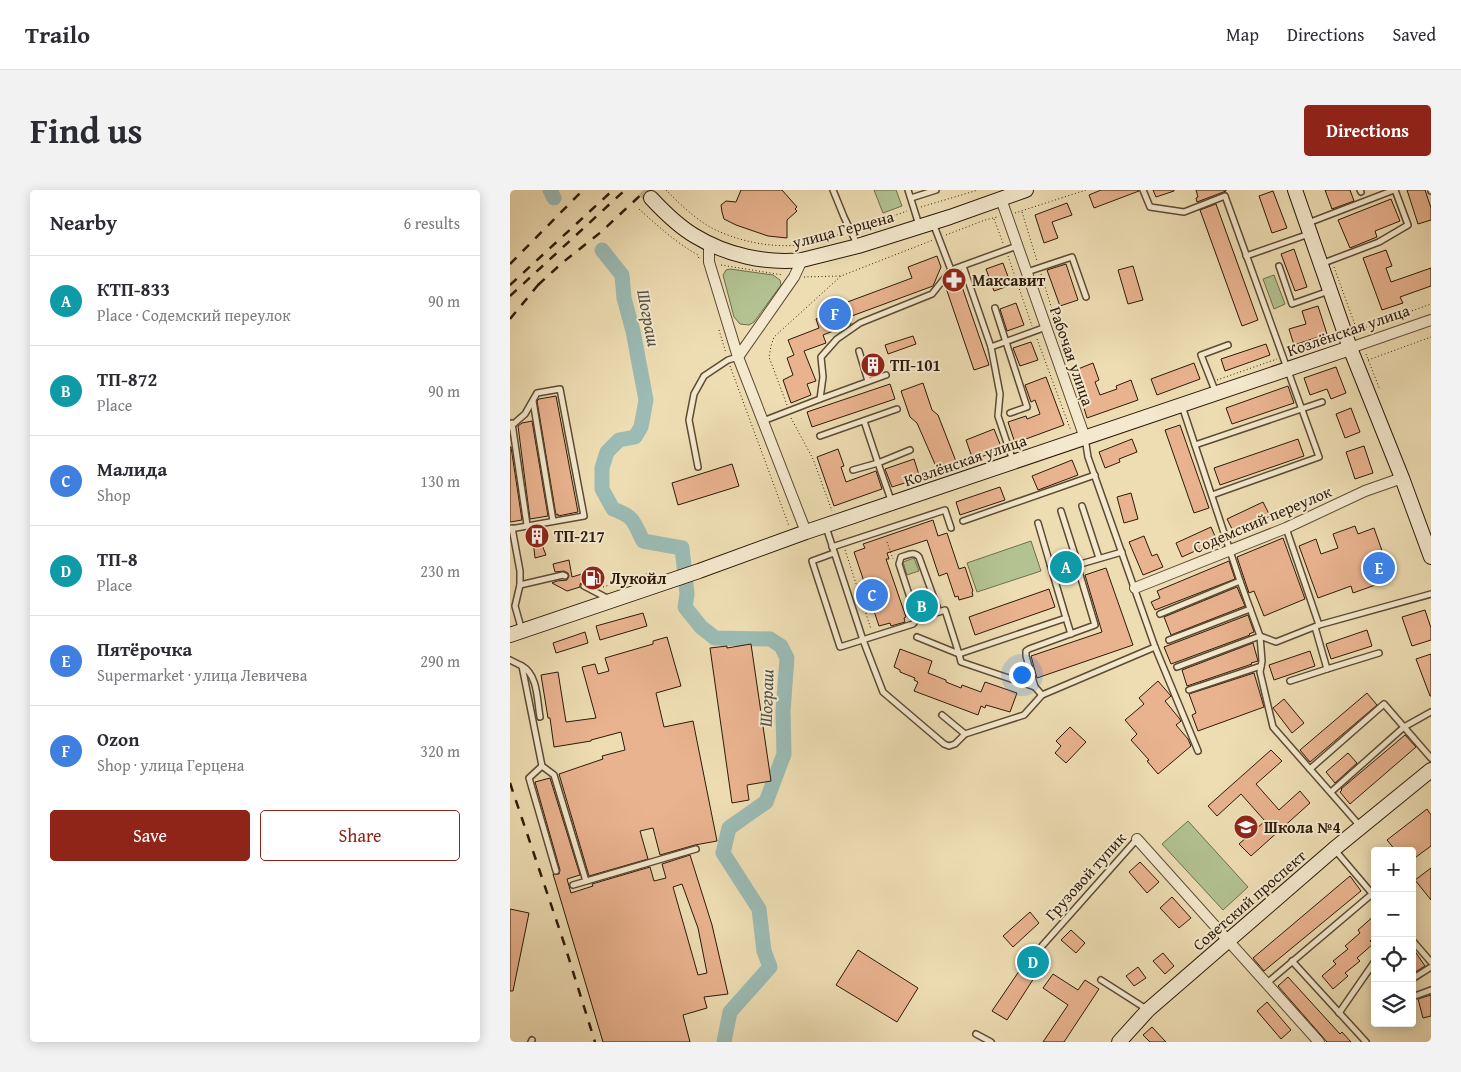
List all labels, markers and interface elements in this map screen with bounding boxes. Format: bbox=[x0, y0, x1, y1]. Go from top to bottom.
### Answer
text: Trailo bbox=[25, 17, 90, 52]
text: Map bbox=[1226, 21, 1259, 48]
text: Directions bbox=[1287, 21, 1364, 48]
text: Saved bbox=[1392, 21, 1436, 48]
text: Find us bbox=[30, 105, 143, 156]
button: Directions bbox=[1304, 105, 1431, 156]
street label: улица Герцена bbox=[789, 204, 897, 254]
text: Nearby bbox=[50, 207, 117, 238]
text: 6 results bbox=[403, 211, 460, 235]
pharmacy icon: Максавит bbox=[941, 267, 967, 293]
place label: Максавит bbox=[972, 268, 1046, 292]
text: КТП-833 bbox=[97, 275, 170, 303]
water label: Шограш bbox=[630, 287, 668, 349]
text: A bbox=[61, 289, 71, 313]
text: 90 m bbox=[428, 289, 460, 313]
pin: F bbox=[819, 295, 851, 333]
street label: Козлёнская улица bbox=[1283, 298, 1413, 362]
text: Place · Содемский переулок bbox=[97, 303, 291, 327]
street label: Рабочая улица bbox=[1044, 303, 1100, 409]
building icon: ТП-101 bbox=[860, 352, 886, 378]
place label: ТП-101 bbox=[890, 353, 941, 377]
text: ТП-872 bbox=[97, 365, 157, 393]
text: B bbox=[61, 379, 71, 403]
text: 90 m bbox=[428, 379, 460, 403]
text: Place bbox=[97, 393, 132, 417]
street label: Козлёнская улица bbox=[900, 428, 1030, 492]
text: Малида bbox=[97, 455, 167, 483]
text: C bbox=[61, 469, 71, 493]
text: 130 m bbox=[420, 469, 460, 493]
street label: Содемский переулок bbox=[1189, 479, 1336, 559]
text: Shop bbox=[97, 483, 131, 507]
building icon: ТП-217 bbox=[524, 523, 550, 549]
place label: ТП-217 bbox=[554, 524, 605, 548]
text: ТП-8 bbox=[97, 545, 138, 573]
pin: A bbox=[1050, 548, 1082, 586]
pin: E bbox=[1363, 549, 1395, 587]
text: D bbox=[61, 559, 71, 583]
text: 230 m bbox=[420, 559, 460, 583]
fuel station icon: Лукойл bbox=[580, 565, 606, 591]
place label: Лукойл bbox=[610, 566, 667, 590]
text: Place bbox=[97, 573, 132, 597]
pin: C bbox=[856, 576, 888, 614]
pin: B bbox=[906, 587, 938, 625]
text: Пятёрочка bbox=[97, 635, 192, 663]
text: E bbox=[62, 649, 70, 673]
text: 290 m bbox=[420, 649, 460, 673]
your location bbox=[1009, 662, 1035, 688]
text: Supermarket · улица Левичева bbox=[97, 663, 307, 687]
water label: Шограш bbox=[751, 669, 781, 727]
text: Ozon bbox=[97, 725, 139, 753]
text: F bbox=[62, 739, 70, 763]
text: 320 m bbox=[420, 739, 460, 763]
text: Shop · улица Герцена bbox=[97, 753, 244, 777]
button: Save bbox=[50, 810, 250, 861]
button: Share bbox=[260, 810, 460, 861]
school or university icon: Школа №4 bbox=[1233, 814, 1259, 840]
place label: Школа №4 bbox=[1264, 815, 1341, 839]
street label: Грузовой тупик bbox=[1039, 826, 1132, 925]
street label: Советский проспект bbox=[1187, 844, 1311, 956]
map controls bbox=[1371, 847, 1416, 1027]
button: + bbox=[1371, 847, 1416, 892]
button: − bbox=[1371, 892, 1416, 937]
button: locate bbox=[1371, 937, 1416, 982]
pin: D bbox=[1017, 943, 1049, 981]
button: layers bbox=[1371, 982, 1416, 1027]

